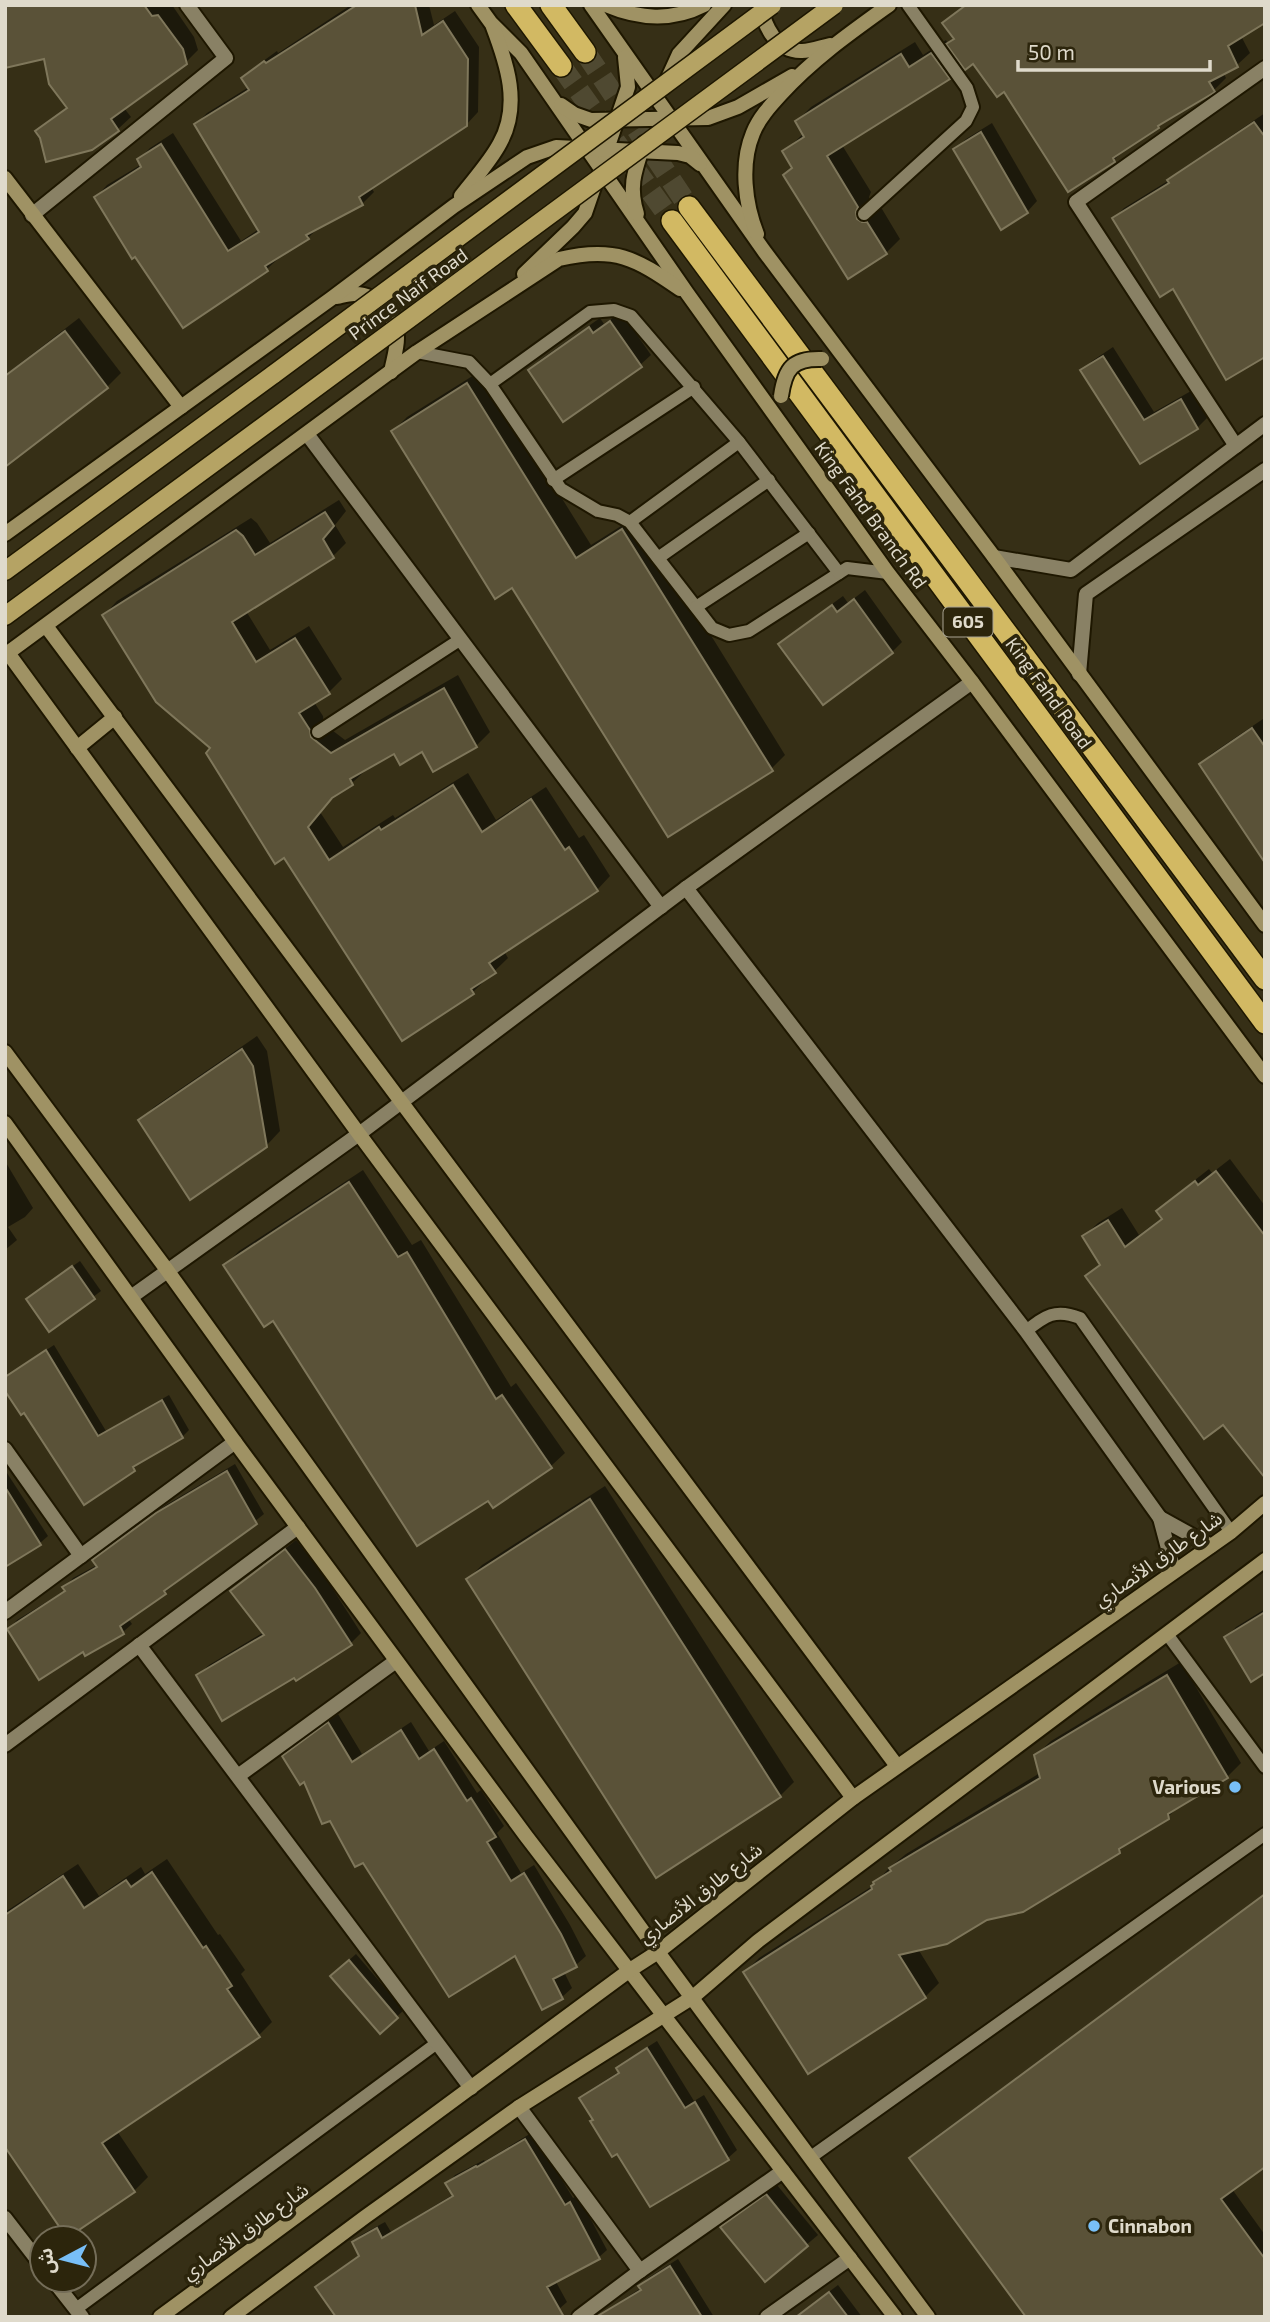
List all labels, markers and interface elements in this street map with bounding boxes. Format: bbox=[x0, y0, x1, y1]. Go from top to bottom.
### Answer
scale bar bbox=[1018, 28, 1210, 72]
text: 50 m bbox=[1028, 39, 1075, 64]
street label: Prince Naif Road bbox=[344, 243, 472, 345]
street label: King Fahd Branch Rd bbox=[810, 437, 933, 593]
road number: 605 bbox=[944, 608, 992, 636]
street label: King Fahd Road bbox=[1001, 633, 1097, 753]
street label: شارع طارق الأنصاري bbox=[1089, 1506, 1229, 1615]
place label: Various bbox=[1153, 1775, 1221, 1798]
marker: Various bbox=[1227, 1779, 1243, 1795]
street label: شارع طارق الأنصاري bbox=[633, 1837, 769, 1952]
street label: شارع طارق الأنصاري bbox=[177, 2177, 315, 2288]
place label: Cinnabon bbox=[1108, 2214, 1192, 2237]
marker: Cinnabon bbox=[1086, 2218, 1102, 2234]
north arrow bbox=[28, 2224, 98, 2294]
text: ش bbox=[33, 2247, 59, 2275]

